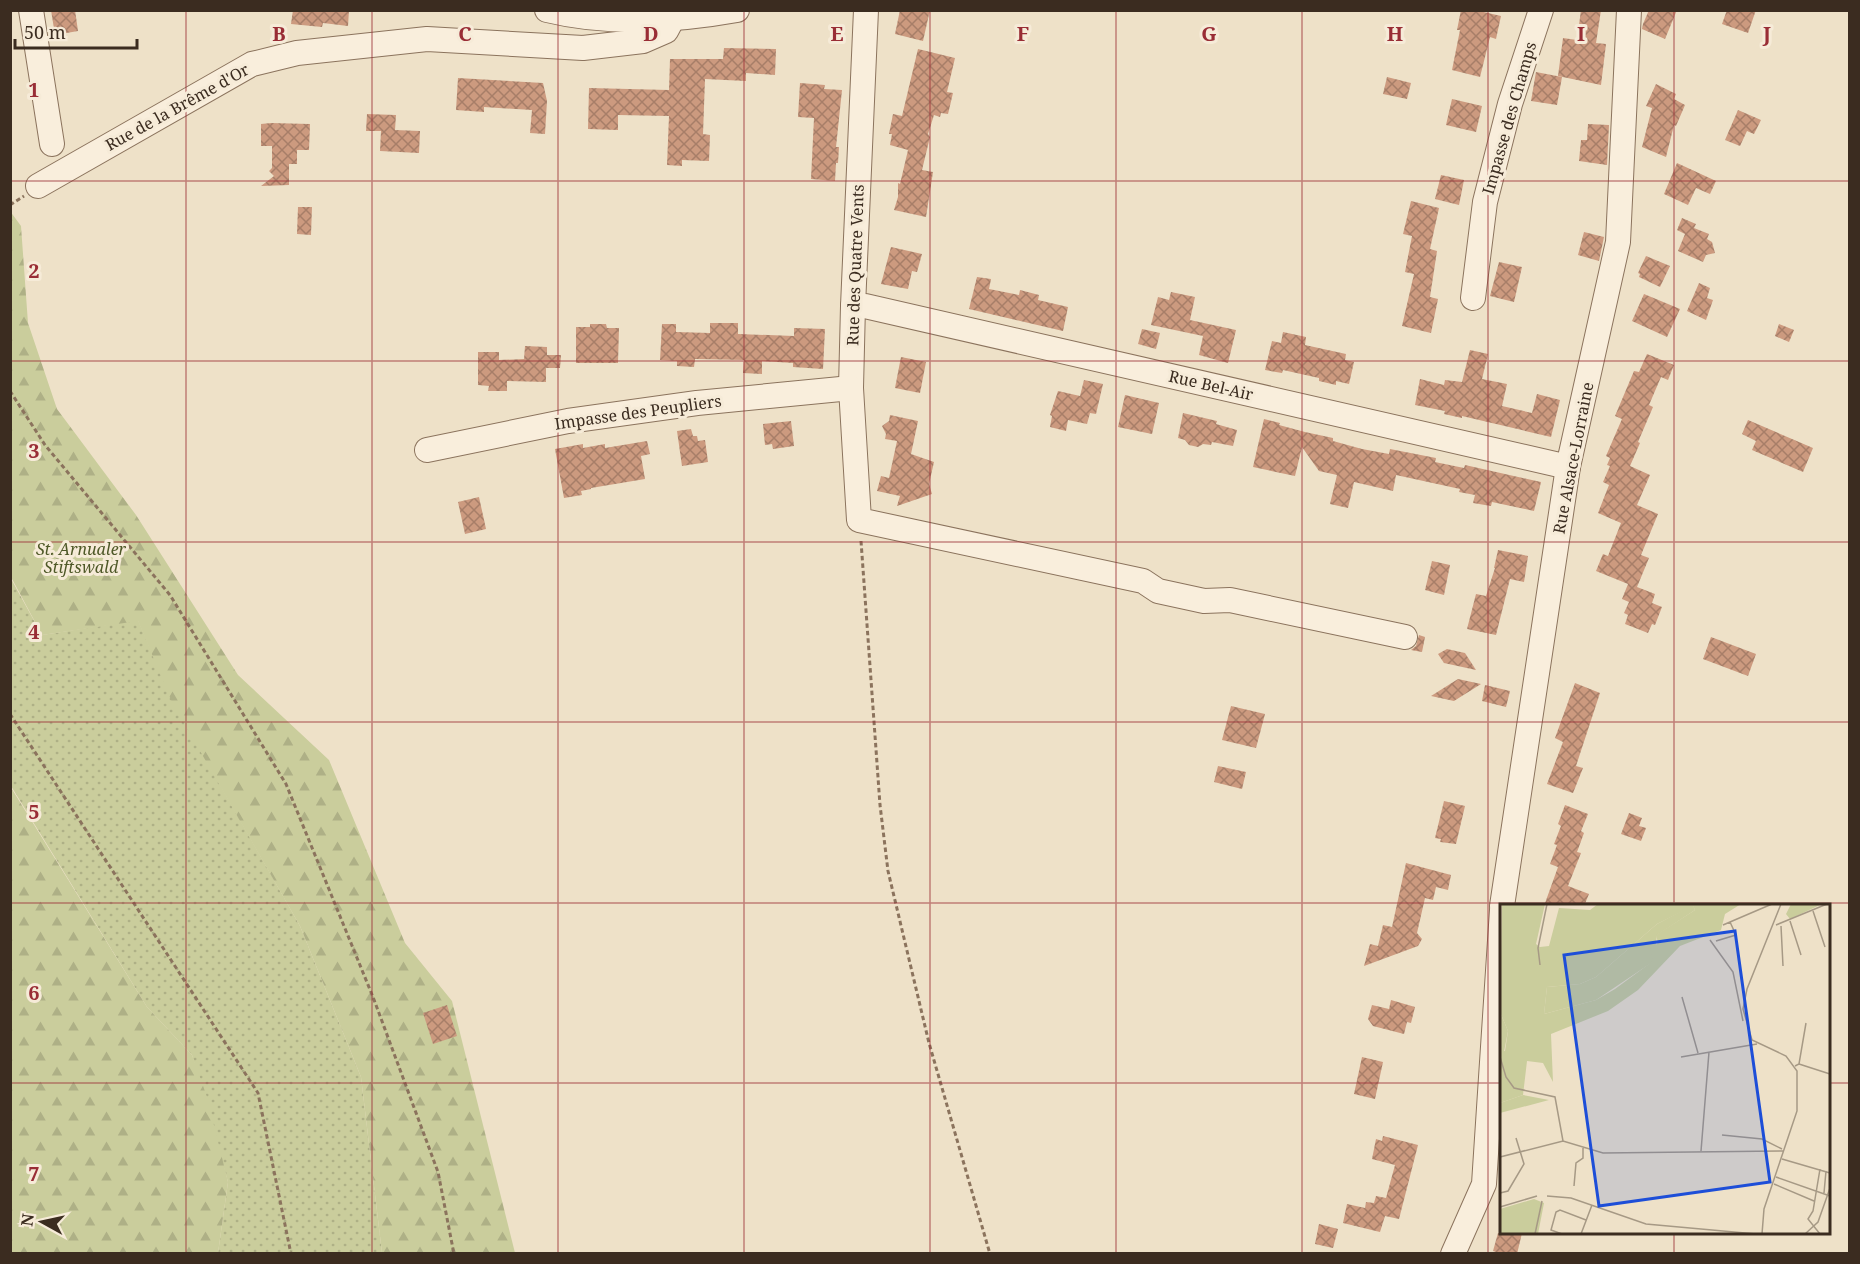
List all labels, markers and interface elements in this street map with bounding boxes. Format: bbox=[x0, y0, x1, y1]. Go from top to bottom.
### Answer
scale bar bbox=[15, 12, 136, 50]
text: 50 m bbox=[24, 20, 66, 44]
text: B bbox=[272, 20, 286, 47]
text: C bbox=[458, 20, 472, 47]
text: D bbox=[643, 20, 659, 47]
text: E bbox=[830, 20, 844, 47]
text: F bbox=[1017, 20, 1029, 47]
text: G bbox=[1201, 20, 1217, 47]
text: H bbox=[1387, 20, 1403, 47]
text: I bbox=[1577, 20, 1585, 47]
text: J bbox=[1762, 20, 1771, 47]
street label: Impasse des Champs bbox=[1477, 39, 1541, 197]
street label: Rue de la Brême d'Or bbox=[101, 58, 253, 156]
text: 1 bbox=[28, 76, 40, 103]
street label: Rue des Quatre Vents bbox=[841, 184, 869, 346]
text: 2 bbox=[28, 257, 40, 284]
street label: Rue Bel-Air bbox=[1166, 365, 1256, 406]
street label: Rue Alsace-Lorraine bbox=[1547, 380, 1599, 536]
street label: Impasse des Peupliers bbox=[553, 389, 723, 435]
text: 3 bbox=[28, 437, 40, 464]
park label: St. Arnualer Stiftswald bbox=[36, 538, 127, 578]
text: 4 bbox=[28, 618, 40, 645]
text: 5 bbox=[28, 798, 40, 825]
inset map bbox=[1500, 904, 1830, 1234]
text: 6 bbox=[28, 979, 40, 1006]
text: 7 bbox=[28, 1160, 40, 1187]
north arrow bbox=[12, 1192, 72, 1252]
text: N bbox=[15, 1212, 39, 1228]

